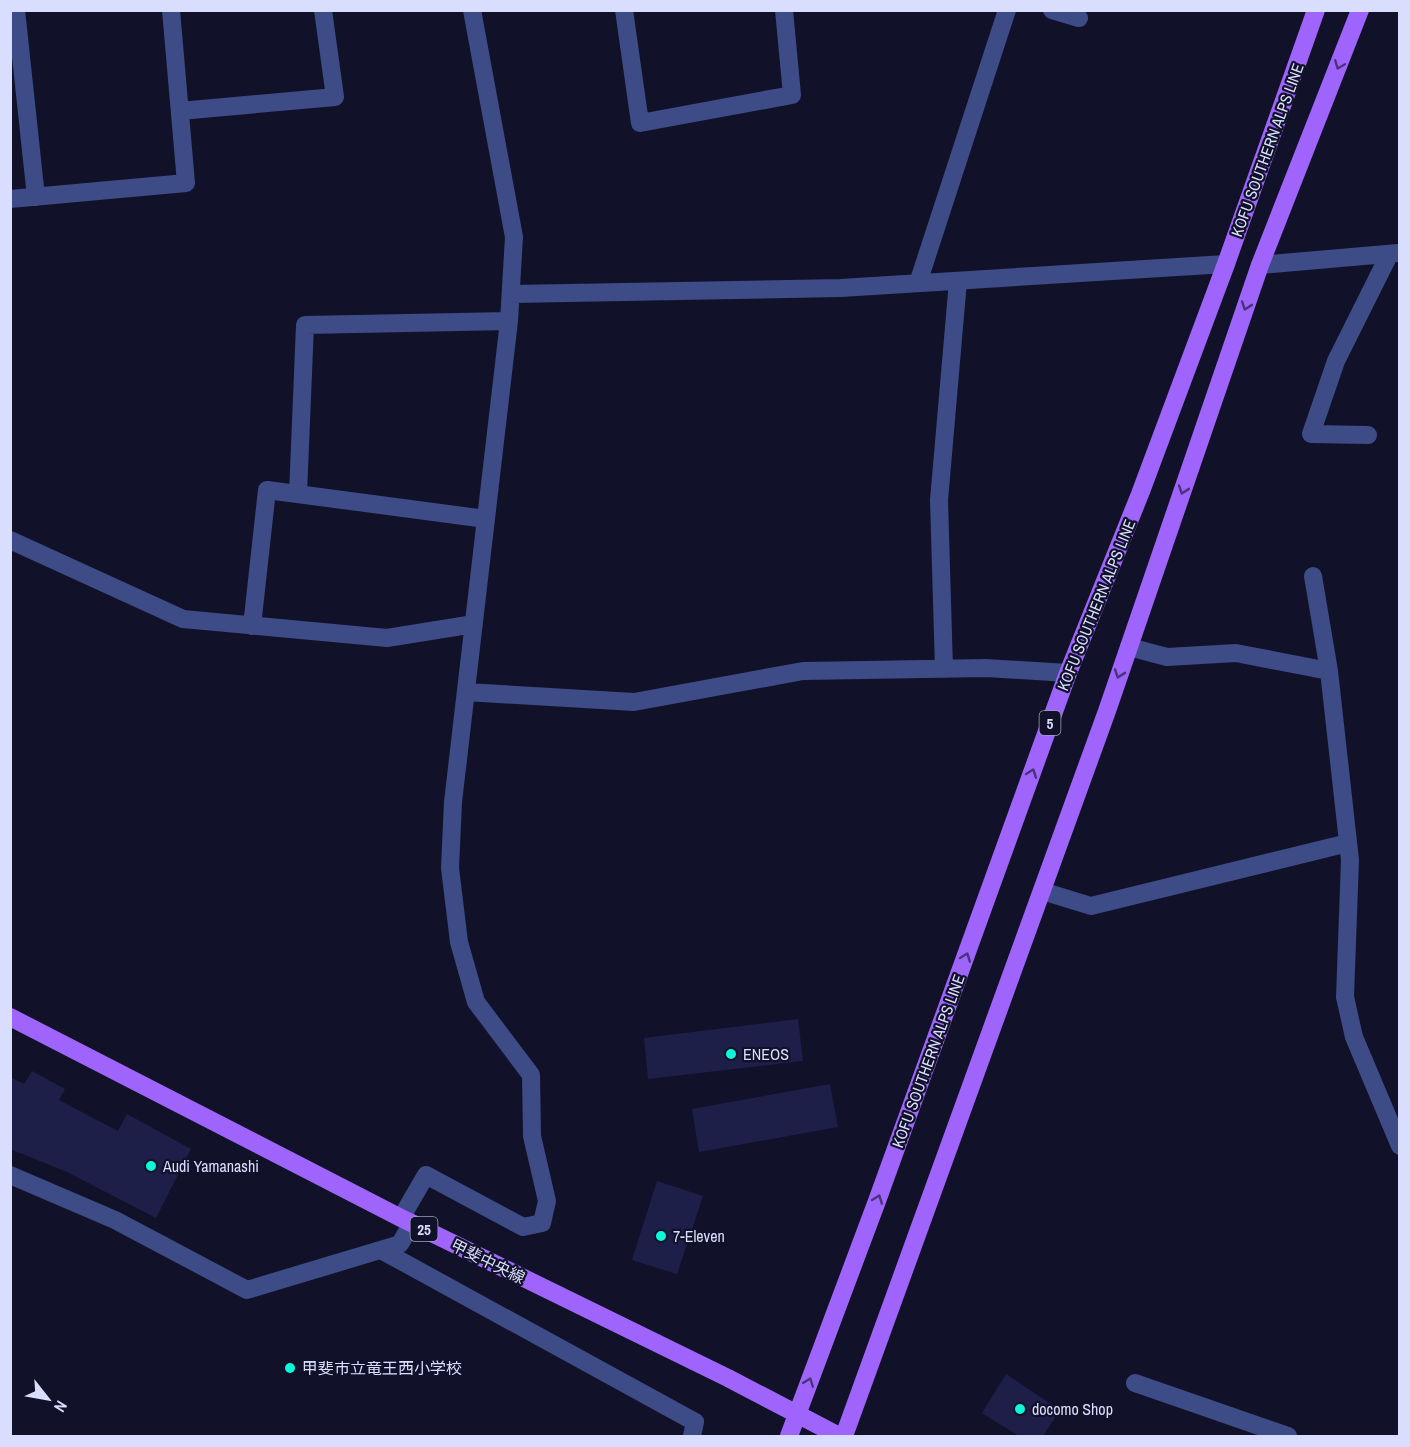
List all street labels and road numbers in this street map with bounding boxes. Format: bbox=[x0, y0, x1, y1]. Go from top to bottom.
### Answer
street label: KOFU SOUTHERN ALPS LINE bbox=[1225, 60, 1309, 240]
street label: KOFU SOUTHERN ALPS LINE bbox=[1052, 516, 1140, 694]
road number: 5 bbox=[1040, 711, 1060, 735]
street label: KOFU SOUTHERN ALPS LINE bbox=[886, 971, 970, 1151]
road number: 25 bbox=[410, 1217, 438, 1241]
street label: 甲斐中央線 bbox=[447, 1234, 529, 1288]

